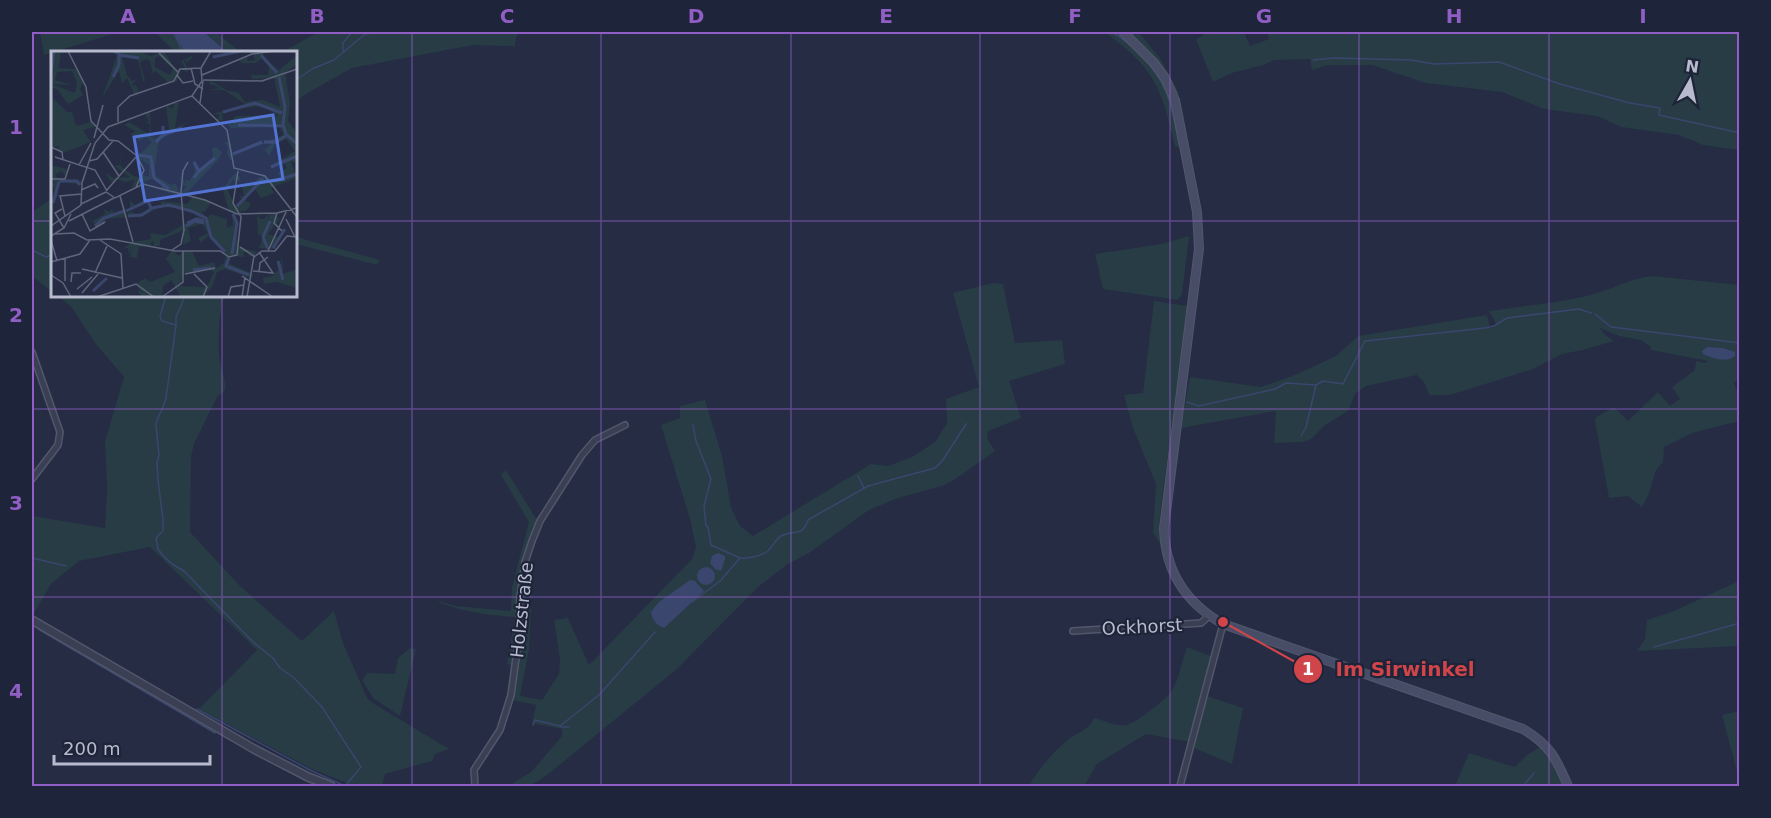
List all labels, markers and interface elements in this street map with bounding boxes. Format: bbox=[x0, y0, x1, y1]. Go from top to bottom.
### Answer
text: A bbox=[120, 4, 136, 28]
text: B bbox=[309, 4, 325, 28]
text: C bbox=[500, 4, 514, 28]
text: D bbox=[688, 4, 704, 28]
text: E bbox=[879, 4, 893, 28]
text: F bbox=[1068, 4, 1082, 28]
text: G bbox=[1256, 4, 1272, 28]
text: H bbox=[1446, 4, 1462, 28]
text: I bbox=[1639, 4, 1647, 28]
inset map bbox=[51, 51, 297, 297]
north arrow bbox=[1660, 51, 1720, 111]
text: N bbox=[1684, 56, 1700, 77]
text: 1 bbox=[9, 115, 23, 139]
text: 2 bbox=[9, 303, 23, 327]
text: 3 bbox=[9, 491, 23, 515]
street label: Holzstraße bbox=[506, 561, 537, 659]
street label: Ockhorst bbox=[1101, 614, 1183, 639]
callout: Im Sirwinkel bbox=[1293, 650, 1486, 688]
text: Im Sirwinkel bbox=[1335, 657, 1475, 681]
text: 1 bbox=[1302, 658, 1314, 679]
text: 4 bbox=[9, 679, 23, 703]
scale bar bbox=[54, 728, 210, 766]
text: 200 m bbox=[63, 738, 121, 759]

